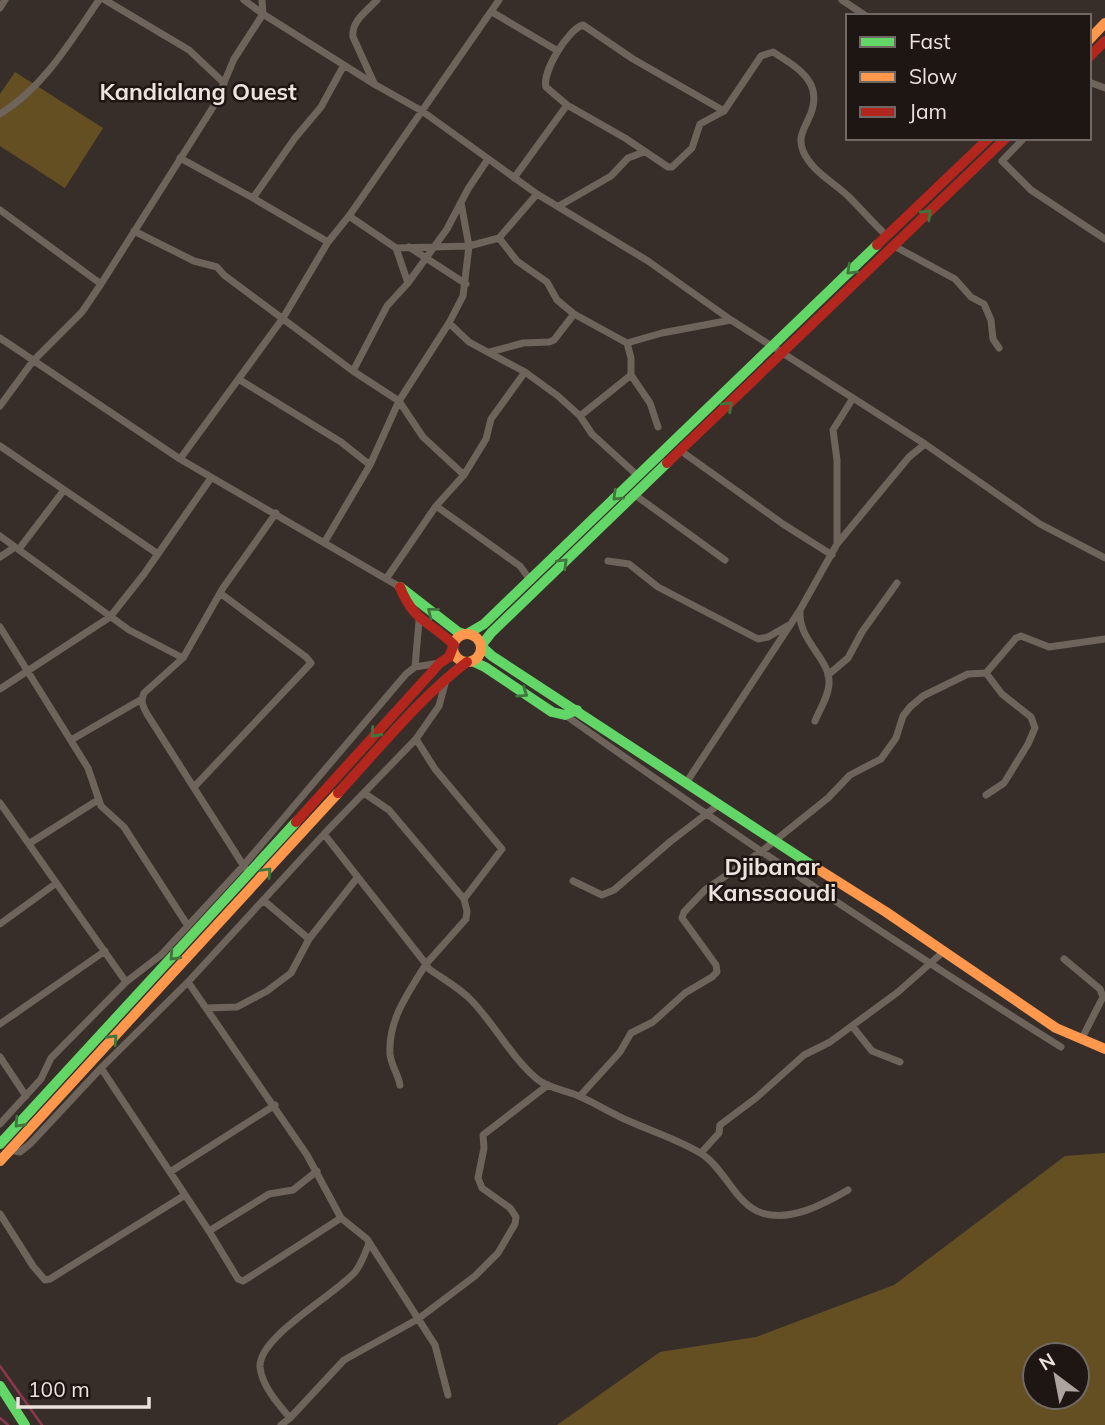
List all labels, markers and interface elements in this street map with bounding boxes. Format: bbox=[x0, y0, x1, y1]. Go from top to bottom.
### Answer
legend bbox=[846, 14, 1091, 140]
text: Fast bbox=[909, 28, 951, 54]
text: Slow bbox=[909, 63, 957, 89]
district label: Kandialang Ouest bbox=[99, 77, 297, 106]
text: Jam bbox=[909, 98, 947, 124]
one-way arrow bbox=[919, 210, 932, 223]
one-way arrow bbox=[847, 262, 860, 275]
one-way arrow bbox=[720, 401, 733, 414]
one-way arrow bbox=[612, 487, 625, 500]
one-way arrow bbox=[555, 558, 568, 571]
one-way arrow bbox=[427, 607, 440, 620]
one-way arrow bbox=[515, 684, 528, 697]
one-way arrow bbox=[371, 725, 383, 738]
district label: Djibanar Kanssaoudi bbox=[708, 852, 836, 907]
one-way arrow bbox=[258, 867, 271, 880]
one-way arrow bbox=[169, 948, 182, 961]
one-way arrow bbox=[104, 1034, 117, 1047]
one-way arrow bbox=[15, 1115, 27, 1128]
north arrow bbox=[1021, 1341, 1091, 1411]
text: N bbox=[1035, 1348, 1059, 1376]
scale bar bbox=[18, 1366, 149, 1410]
text: 100 m bbox=[28, 1376, 90, 1402]

